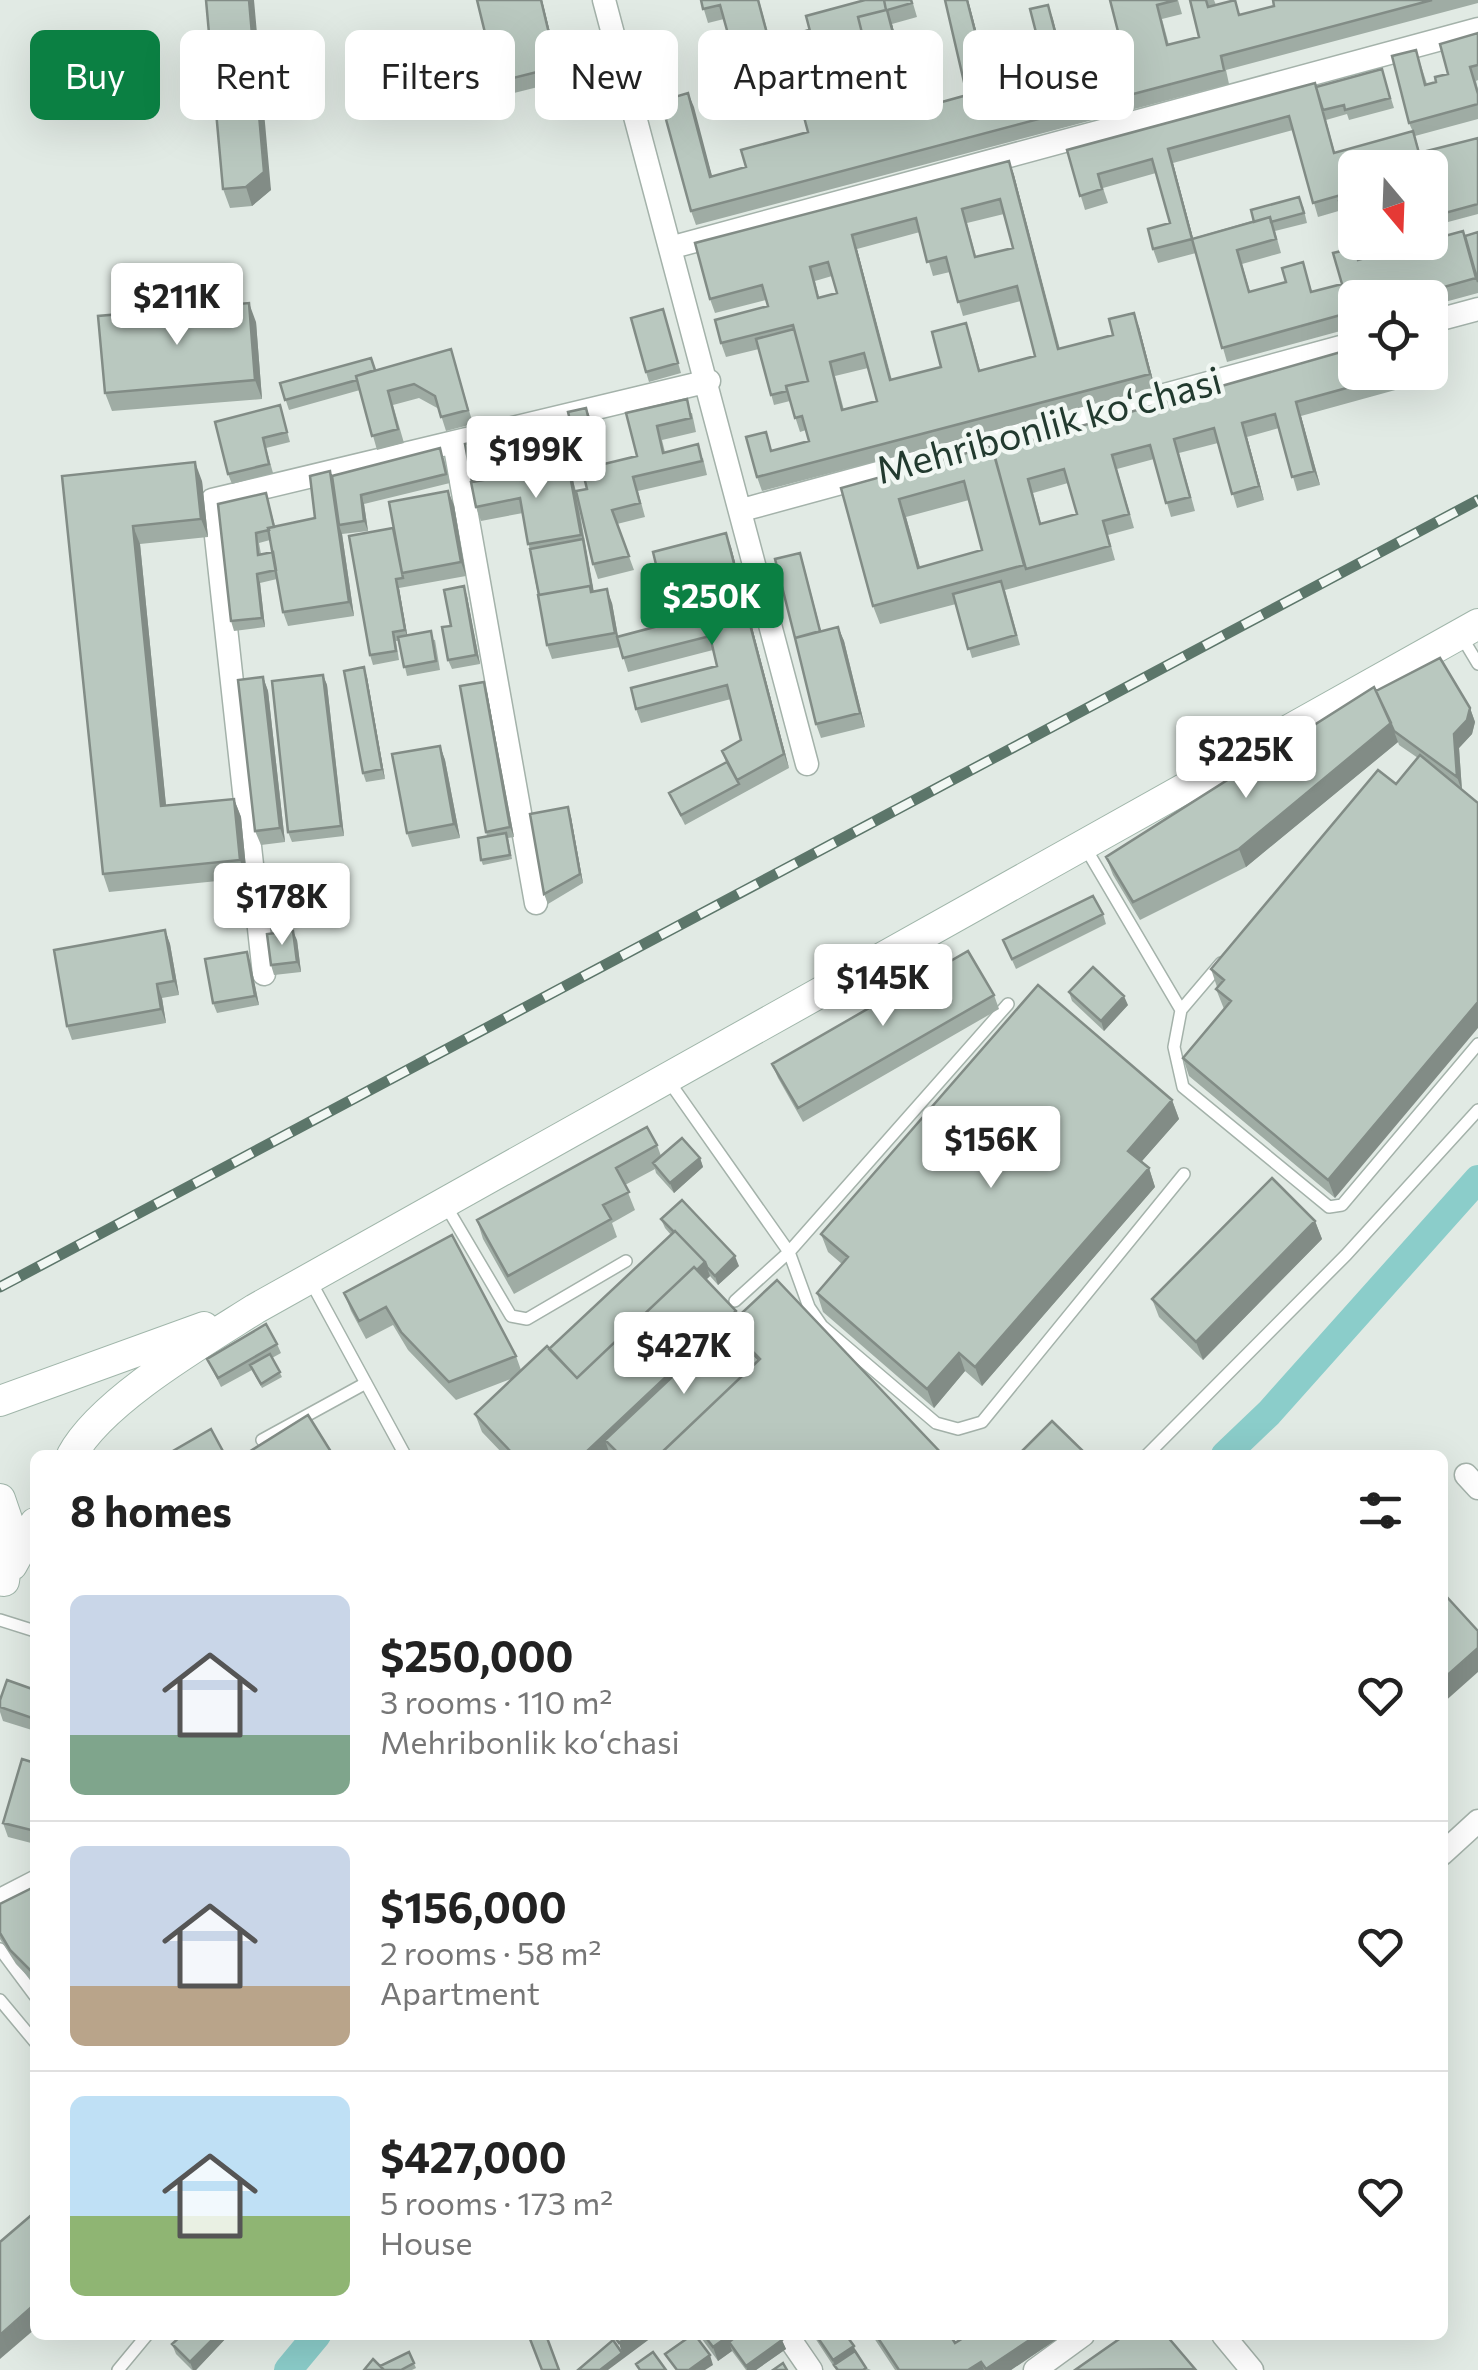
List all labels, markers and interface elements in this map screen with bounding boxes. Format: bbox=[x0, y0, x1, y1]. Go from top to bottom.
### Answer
chip: Buy bbox=[30, 30, 160, 120]
chip: Rent bbox=[180, 30, 325, 120]
chip: Filters bbox=[345, 30, 515, 120]
chip: New bbox=[535, 30, 678, 120]
chip: Apartment bbox=[698, 30, 943, 120]
chip: House bbox=[963, 30, 1134, 120]
north arrow bbox=[1338, 150, 1448, 260]
map controls bbox=[1338, 150, 1448, 390]
pin: $211K bbox=[107, 263, 247, 348]
text: $211K bbox=[133, 275, 221, 315]
button: locate bbox=[1338, 280, 1448, 390]
street label: Mehribonlik koʻchasi bbox=[870, 355, 1226, 492]
pin: $199K bbox=[466, 416, 606, 501]
text: $199K bbox=[489, 428, 583, 468]
pin: $250K bbox=[642, 563, 782, 648]
text: $250K bbox=[663, 575, 761, 615]
pin: $225K bbox=[1176, 716, 1316, 801]
text: $225K bbox=[1198, 728, 1294, 768]
pin: $178K bbox=[212, 863, 352, 948]
text: $178K bbox=[236, 875, 328, 915]
pin: $145K bbox=[813, 944, 953, 1029]
text: $145K bbox=[836, 956, 930, 996]
pin: $156K bbox=[921, 1106, 1061, 1191]
text: $156K bbox=[944, 1118, 1038, 1158]
pin: $427K bbox=[614, 1312, 754, 1397]
text: $427K bbox=[636, 1324, 732, 1364]
icon: filters bbox=[1353, 1483, 1408, 1538]
text: 8 homes bbox=[70, 1484, 232, 1536]
text: $250,000 bbox=[380, 1629, 574, 1681]
icon: home bbox=[150, 1635, 270, 1755]
icon: heart bbox=[1353, 1668, 1408, 1723]
text: 3 rooms · 110 m² bbox=[380, 1681, 612, 1721]
text: Mehribonlik koʻchasi bbox=[380, 1721, 680, 1761]
text: $156,000 bbox=[380, 1880, 567, 1932]
icon: home bbox=[150, 1886, 270, 2006]
icon: heart bbox=[1353, 1919, 1408, 1974]
text: 2 rooms · 58 m² bbox=[380, 1932, 601, 1972]
text: Apartment bbox=[380, 1972, 540, 2012]
text: $427,000 bbox=[380, 2130, 567, 2182]
icon: home bbox=[150, 2136, 270, 2256]
icon: heart bbox=[1353, 2169, 1408, 2224]
text: 5 rooms · 173 m² bbox=[380, 2182, 613, 2222]
text: House bbox=[380, 2222, 472, 2262]

